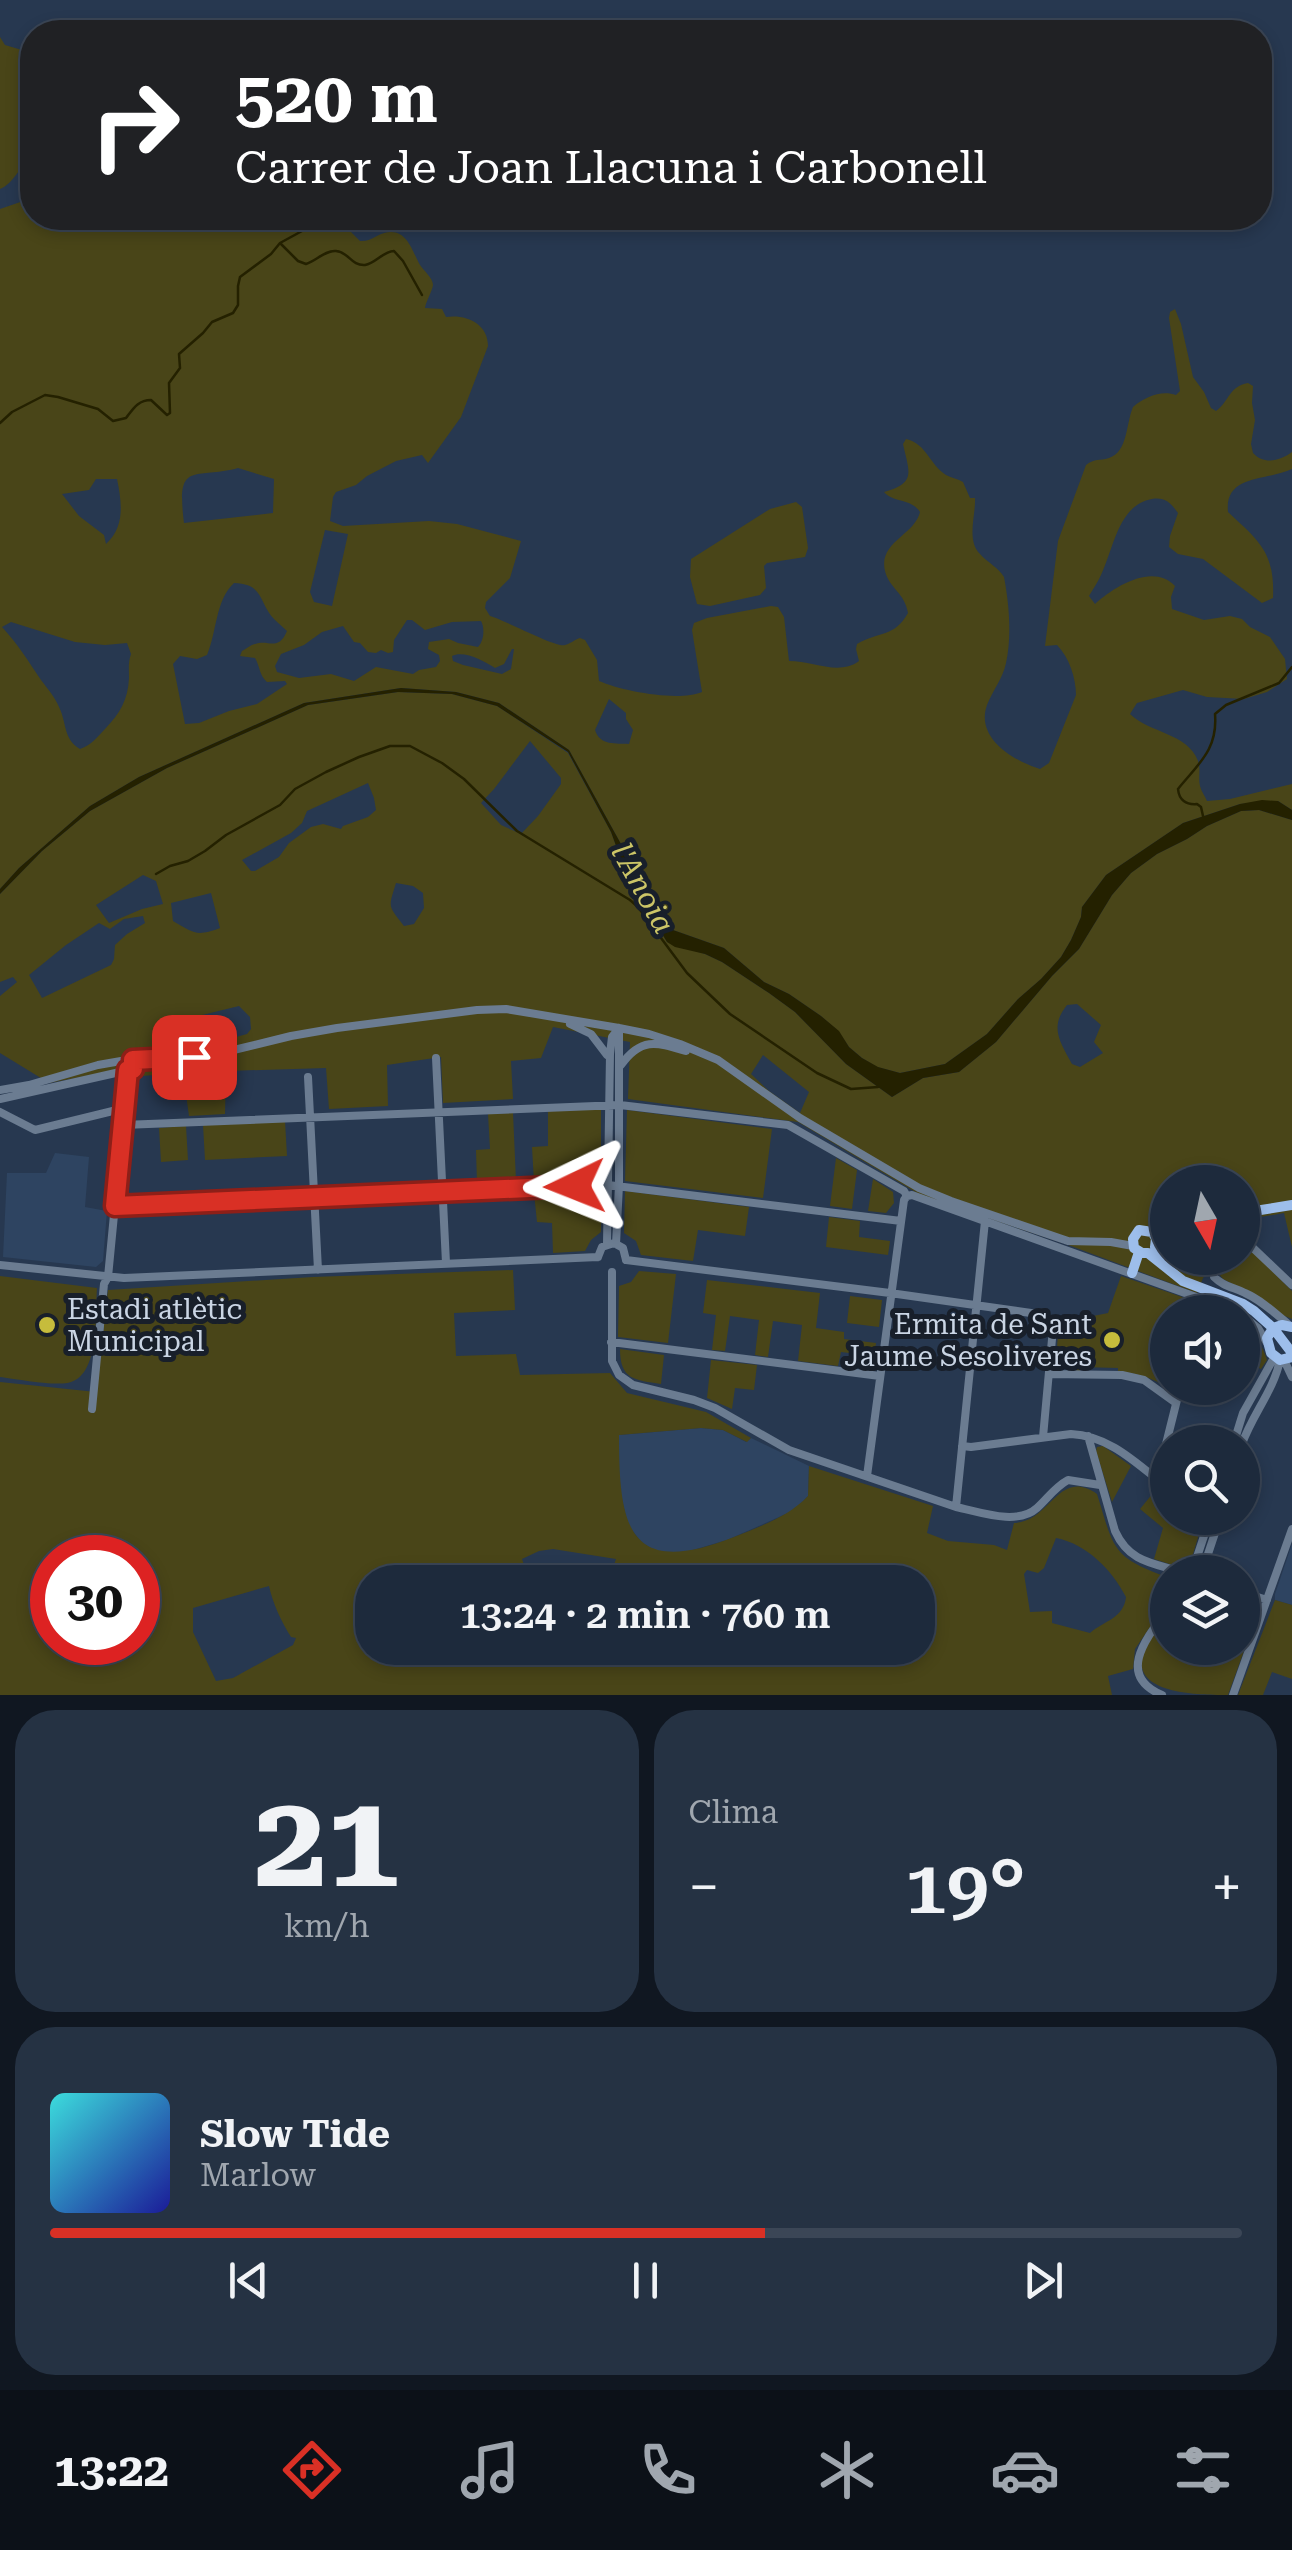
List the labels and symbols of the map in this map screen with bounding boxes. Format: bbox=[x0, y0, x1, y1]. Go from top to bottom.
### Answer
water label: l'Anoia bbox=[604, 837, 682, 939]
pin bbox=[152, 1015, 237, 1100]
position arrow bbox=[523, 1134, 627, 1238]
north arrow bbox=[1150, 1165, 1260, 1275]
place label: Estadi atlètic Municipal bbox=[67, 1293, 242, 1358]
place label: Ermita de Sant Jaume Sesoliveres bbox=[844, 1308, 1092, 1373]
marker: Estadi atlètic Municipal bbox=[36, 1314, 58, 1336]
marker: Ermita de Sant Jaume Sesoliveres bbox=[1101, 1329, 1123, 1351]
speed limit sign: 30 bbox=[30, 1535, 160, 1665]

